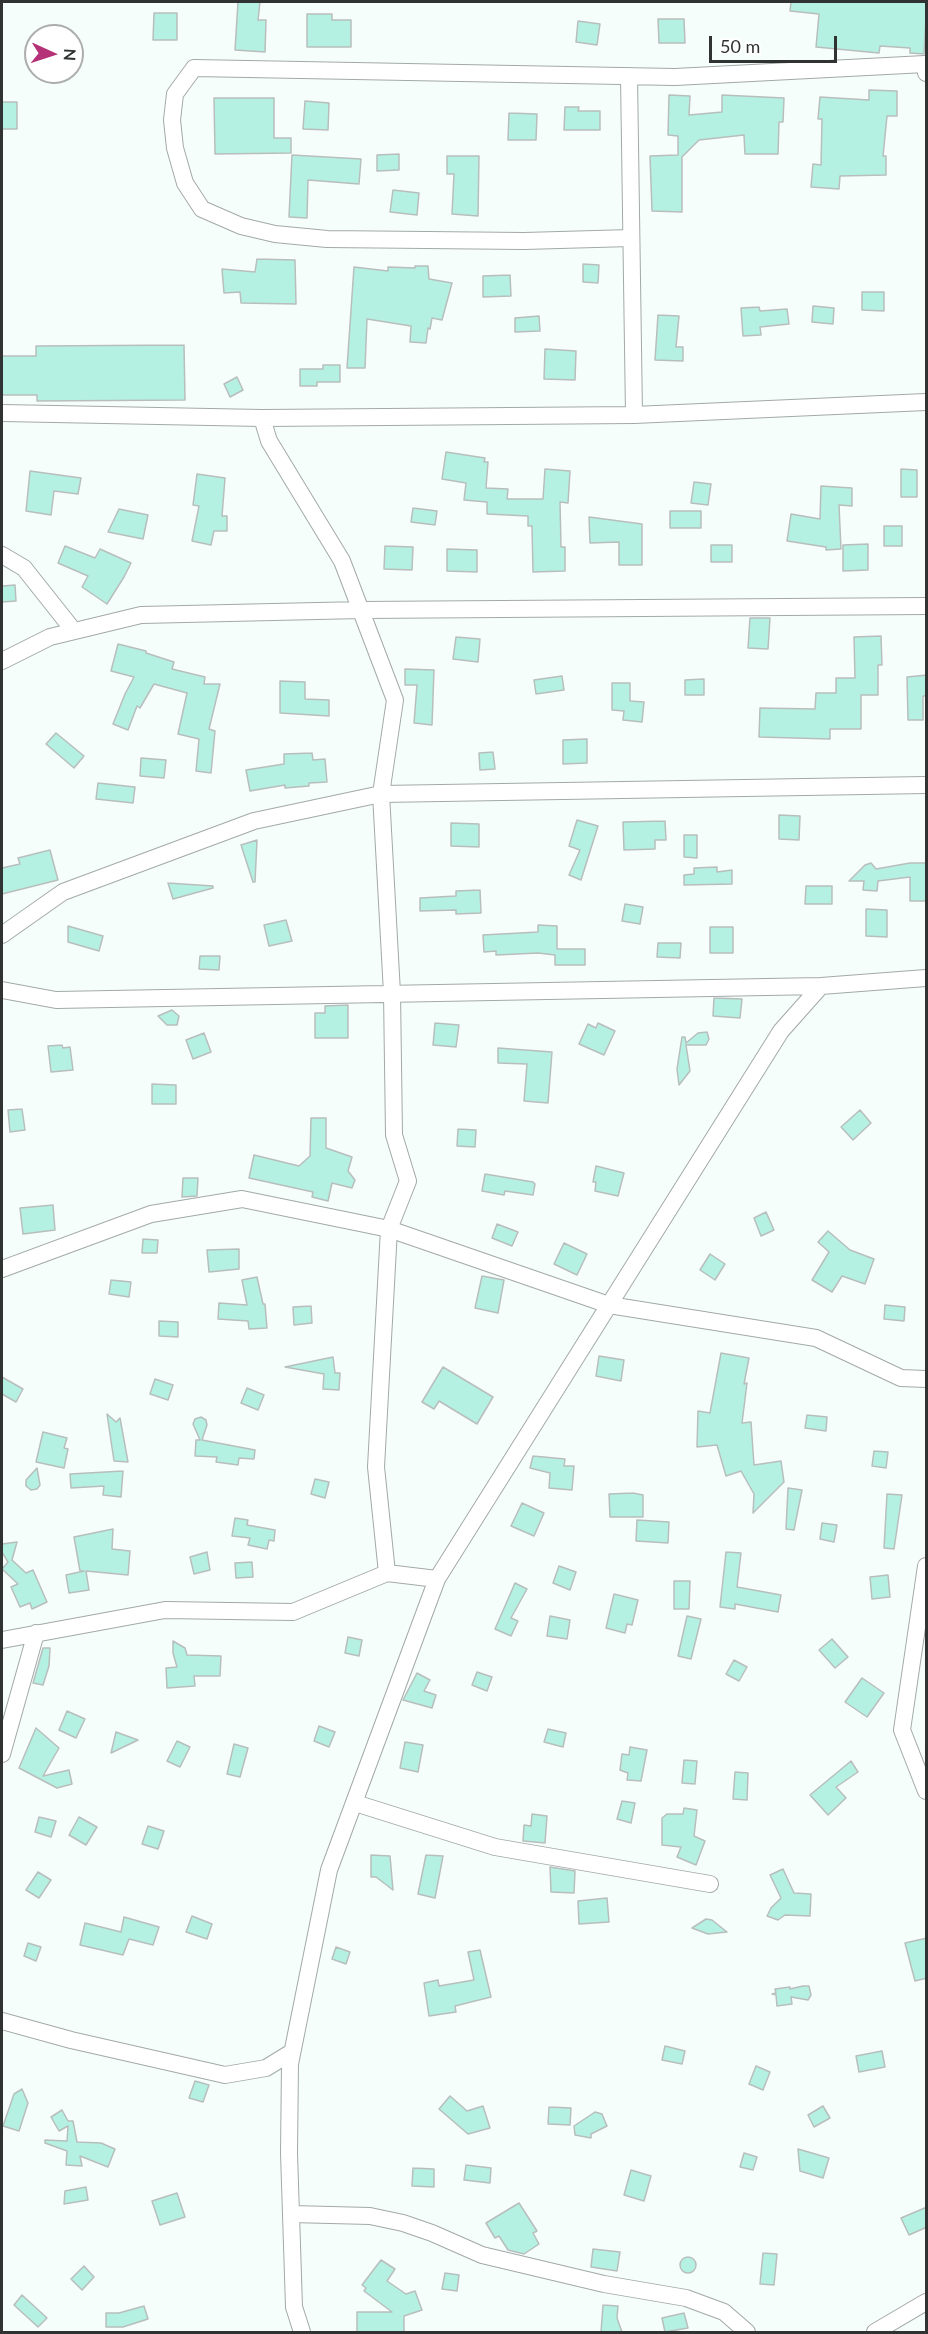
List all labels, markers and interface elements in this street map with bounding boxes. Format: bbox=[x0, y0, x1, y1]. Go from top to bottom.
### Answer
north arrow bbox=[24, 24, 84, 84]
scale bar bbox=[712, 24, 840, 62]
text: 50 m bbox=[720, 35, 760, 57]
text: N bbox=[61, 48, 80, 62]

